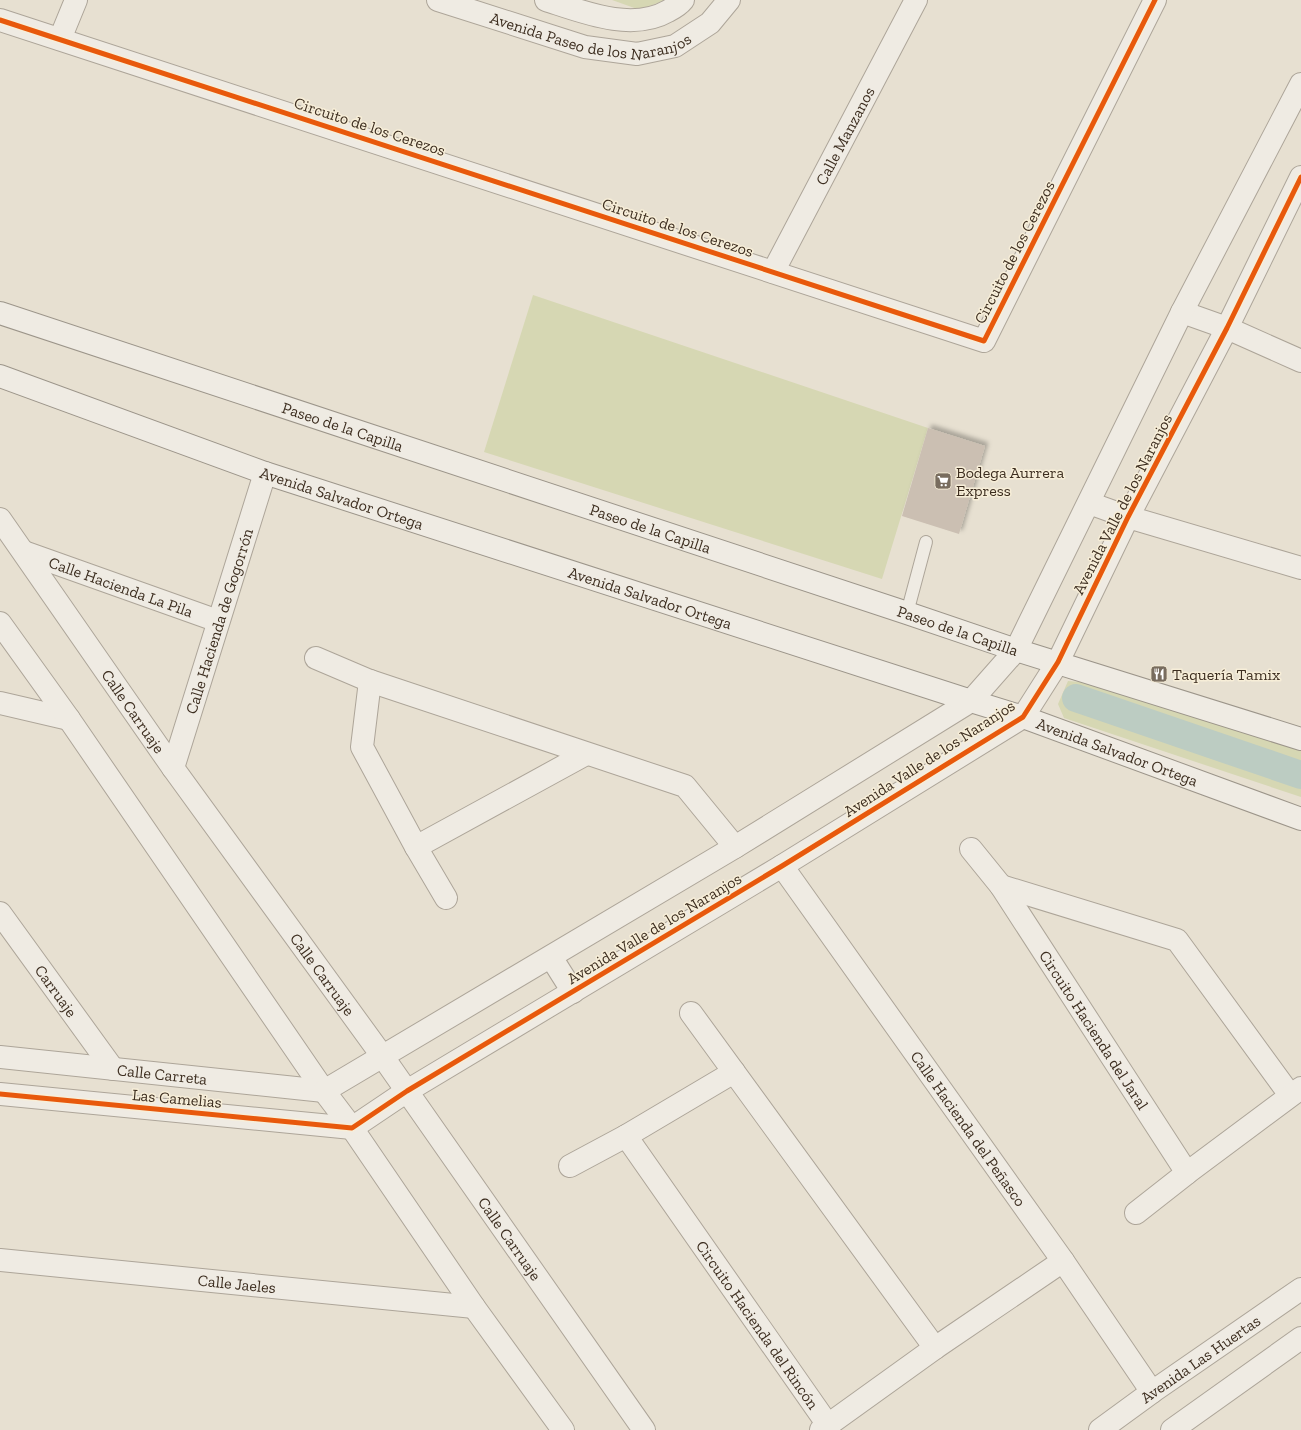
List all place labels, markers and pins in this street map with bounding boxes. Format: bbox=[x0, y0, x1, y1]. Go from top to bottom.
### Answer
place label: Bodega Aurrera Express bbox=[956, 463, 1065, 500]
supermarket icon: Bodega Aurrera Express bbox=[933, 471, 953, 491]
restaurant icon: Taquería Tamix bbox=[1149, 664, 1169, 684]
place label: Taquería Tamix bbox=[1172, 665, 1280, 684]

